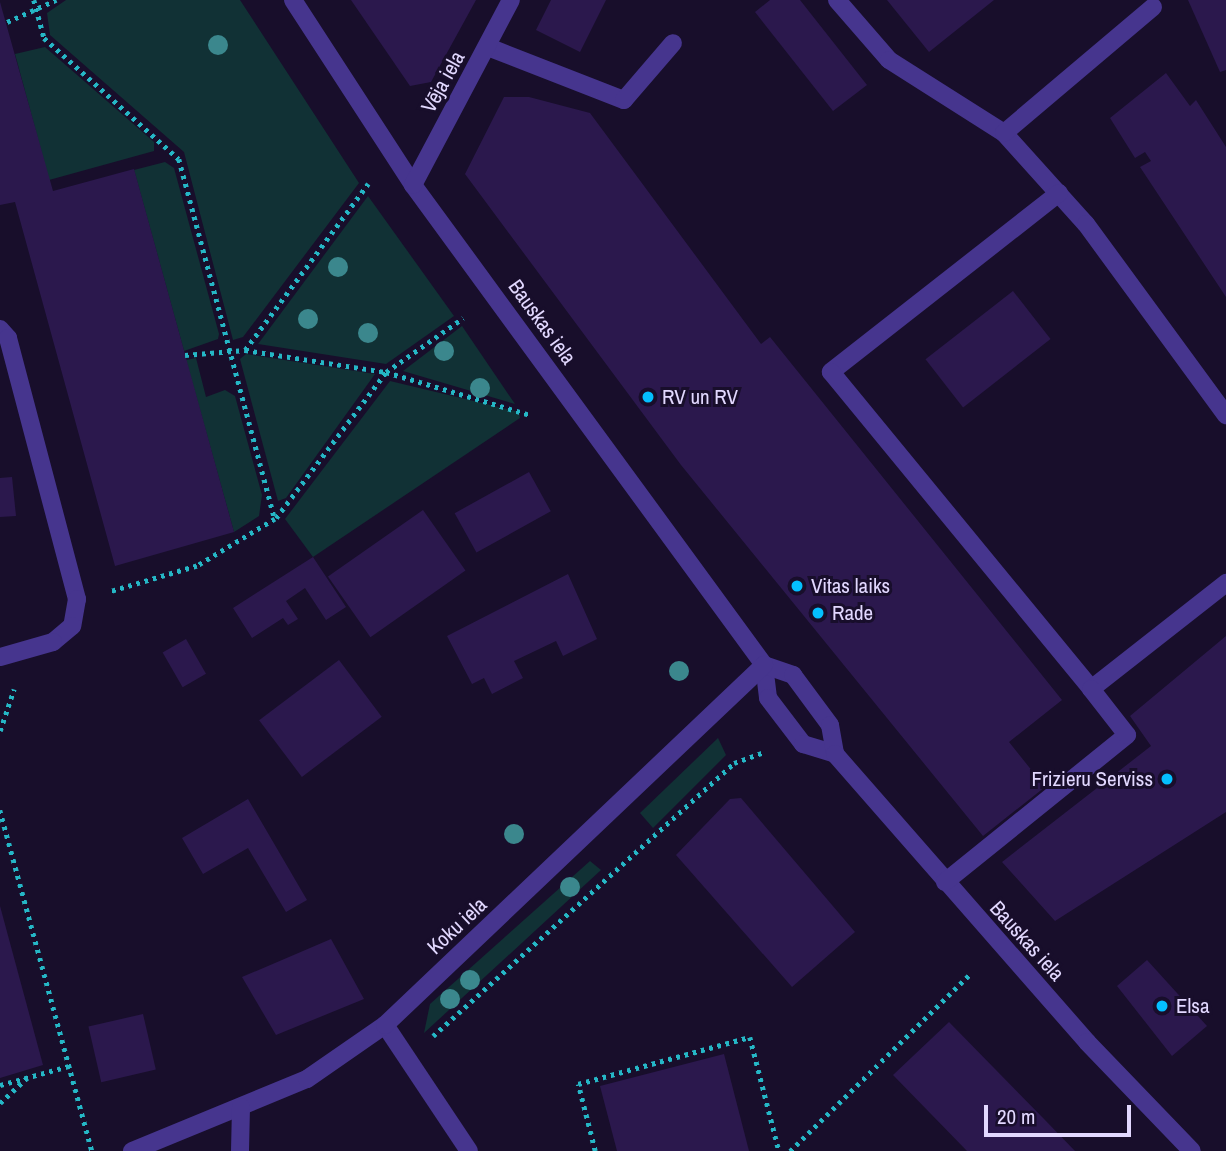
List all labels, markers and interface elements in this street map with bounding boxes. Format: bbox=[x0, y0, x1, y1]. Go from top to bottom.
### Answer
street label: Vēja iela bbox=[416, 47, 470, 117]
street label: Bauskas iela bbox=[503, 275, 581, 369]
place label: RV un RV bbox=[662, 384, 738, 410]
marker: RV un RV bbox=[640, 389, 656, 405]
place label: Vitas laiks bbox=[811, 573, 890, 599]
marker: Vitas laiks bbox=[789, 578, 805, 594]
place label: Rade bbox=[832, 600, 873, 626]
marker: Rade bbox=[810, 605, 826, 621]
place label: Frizieru Serviss bbox=[1031, 766, 1153, 792]
marker: Frizieru Serviss bbox=[1159, 771, 1175, 787]
street label: Koku iela bbox=[422, 892, 492, 960]
street label: Bauskas iela bbox=[985, 896, 1069, 986]
place label: Elsa bbox=[1176, 993, 1209, 1019]
marker: Elsa bbox=[1154, 998, 1170, 1014]
scale bar bbox=[988, 1092, 1135, 1136]
text: 20 m bbox=[997, 1102, 1035, 1131]

